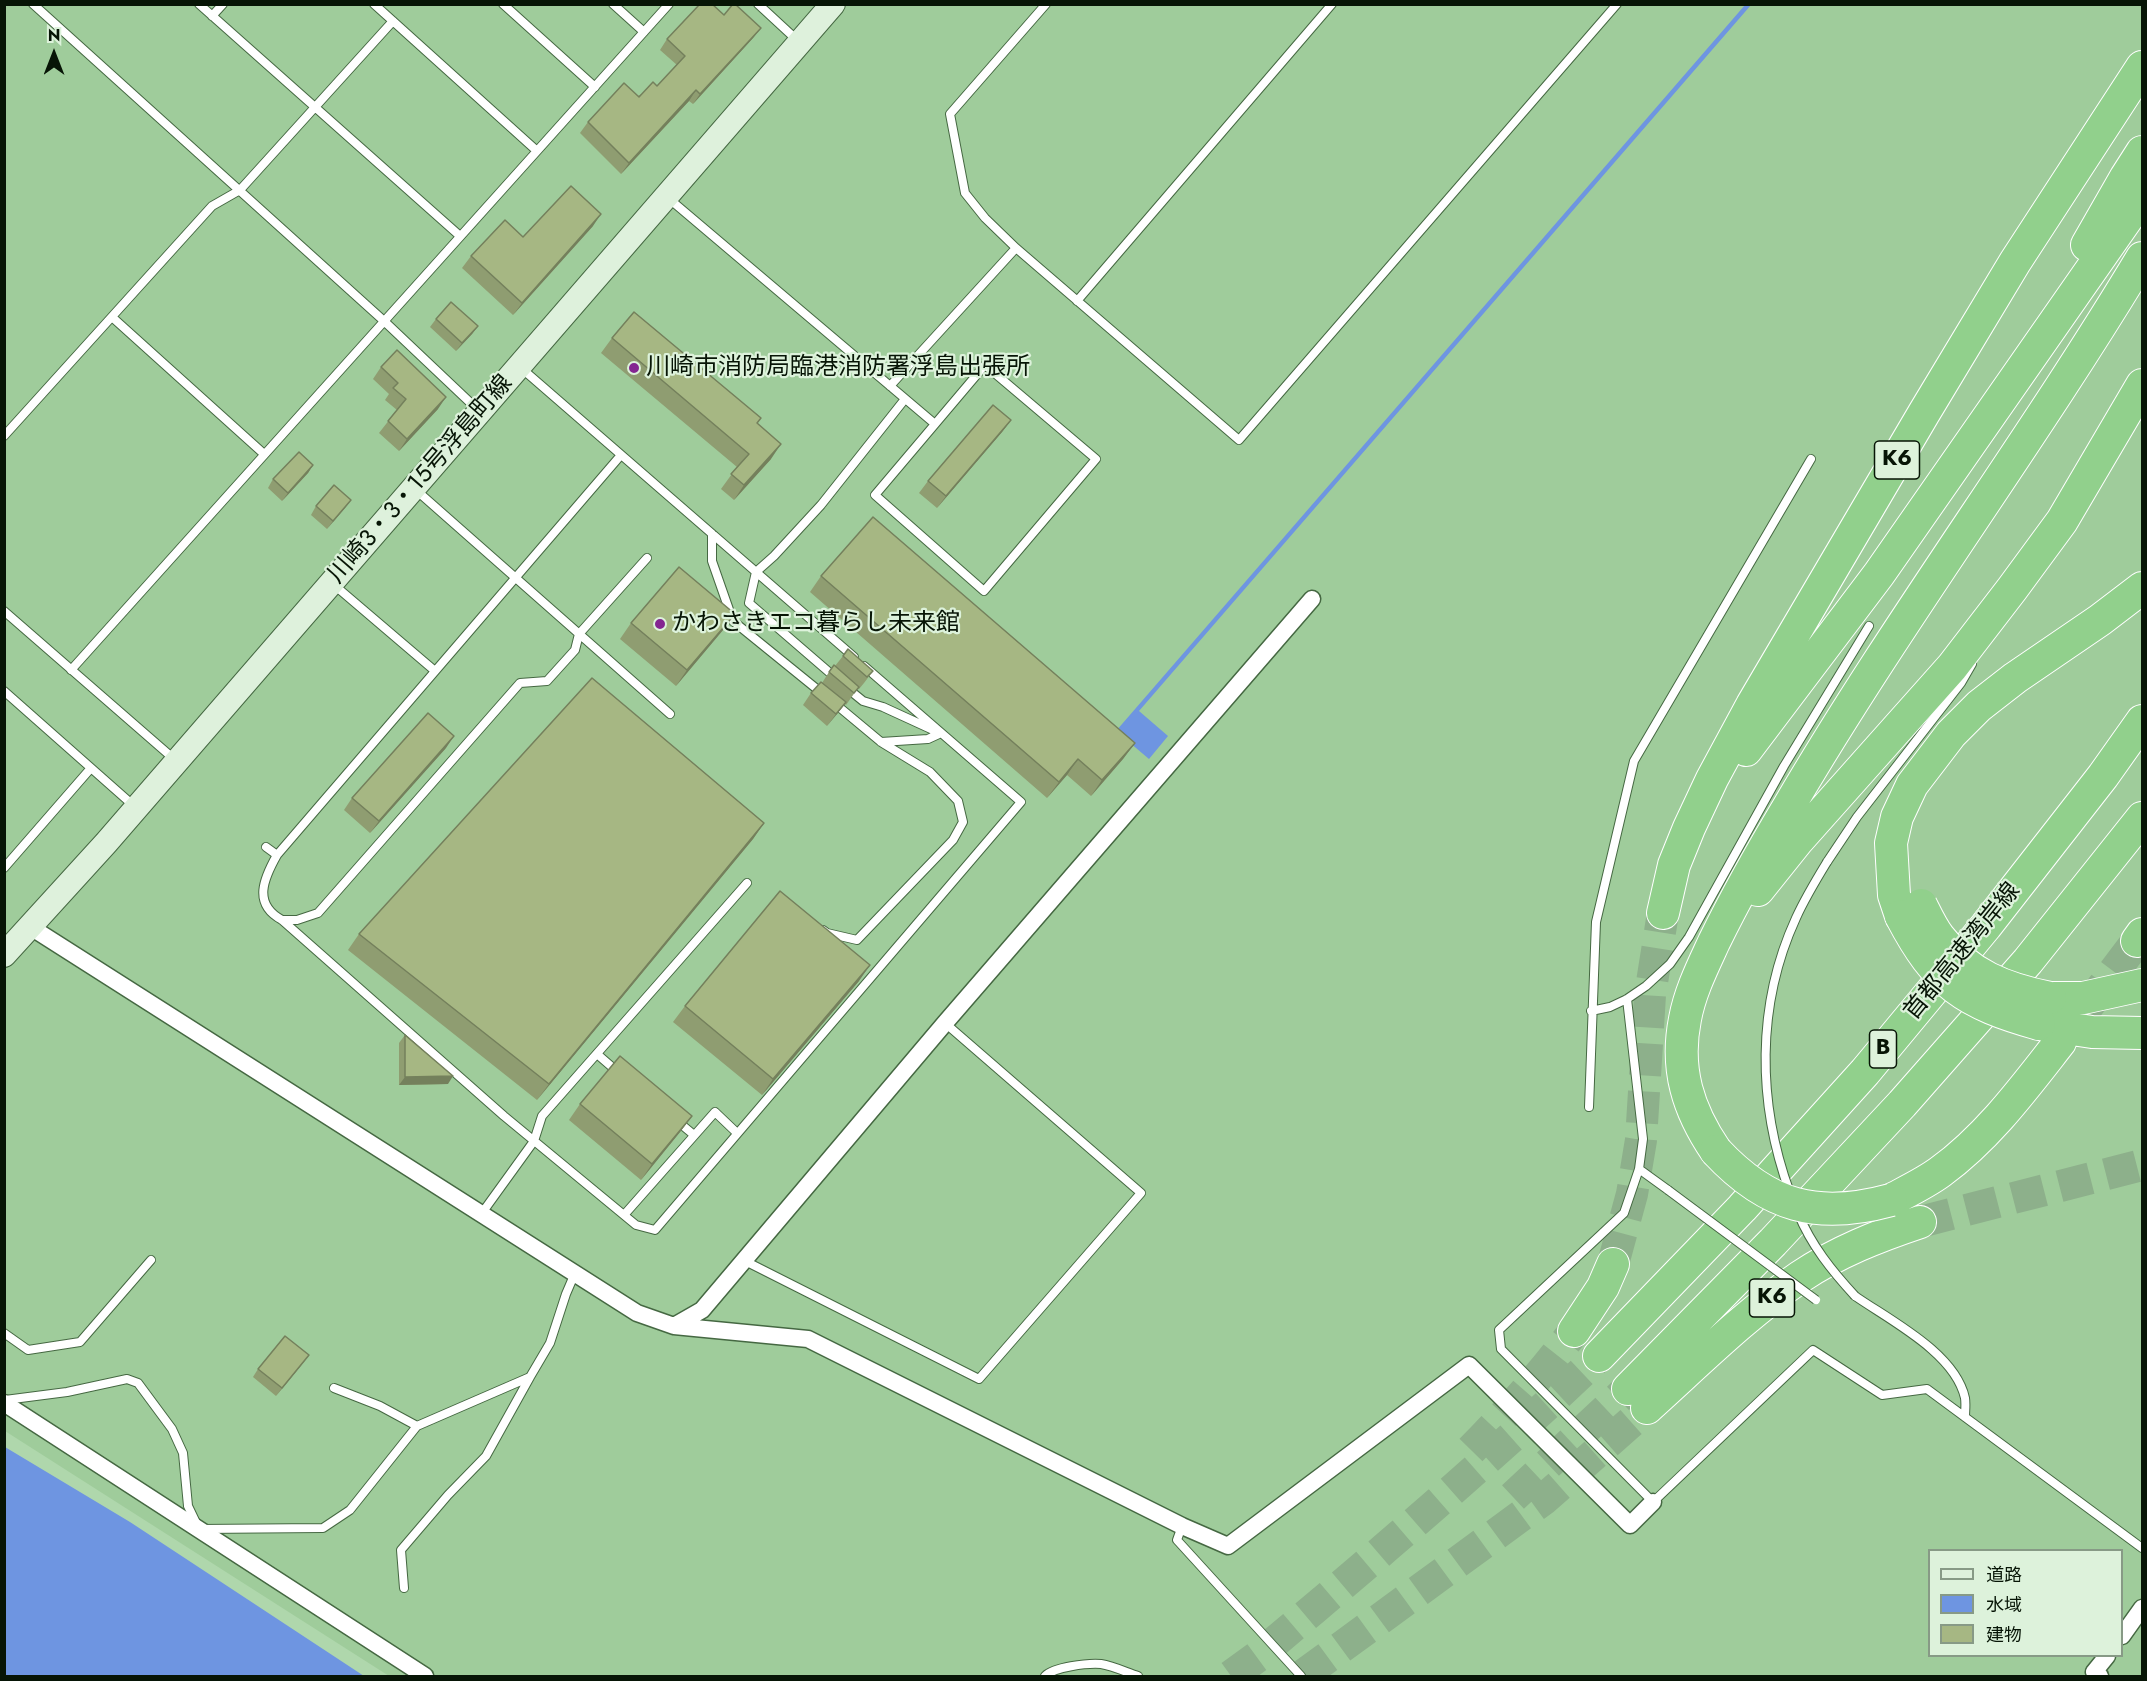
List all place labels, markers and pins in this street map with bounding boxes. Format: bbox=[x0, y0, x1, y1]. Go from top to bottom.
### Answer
place label: 川崎市消防局臨港消防署浮島出張所 bbox=[646, 354, 1030, 382]
marker: 川崎市消防局臨港消防署浮島出張所 bbox=[627, 361, 641, 375]
place label: かわさきエコ暮らし未来館 bbox=[672, 610, 960, 638]
marker: かわさきエコ暮らし未来館 bbox=[653, 617, 667, 631]

